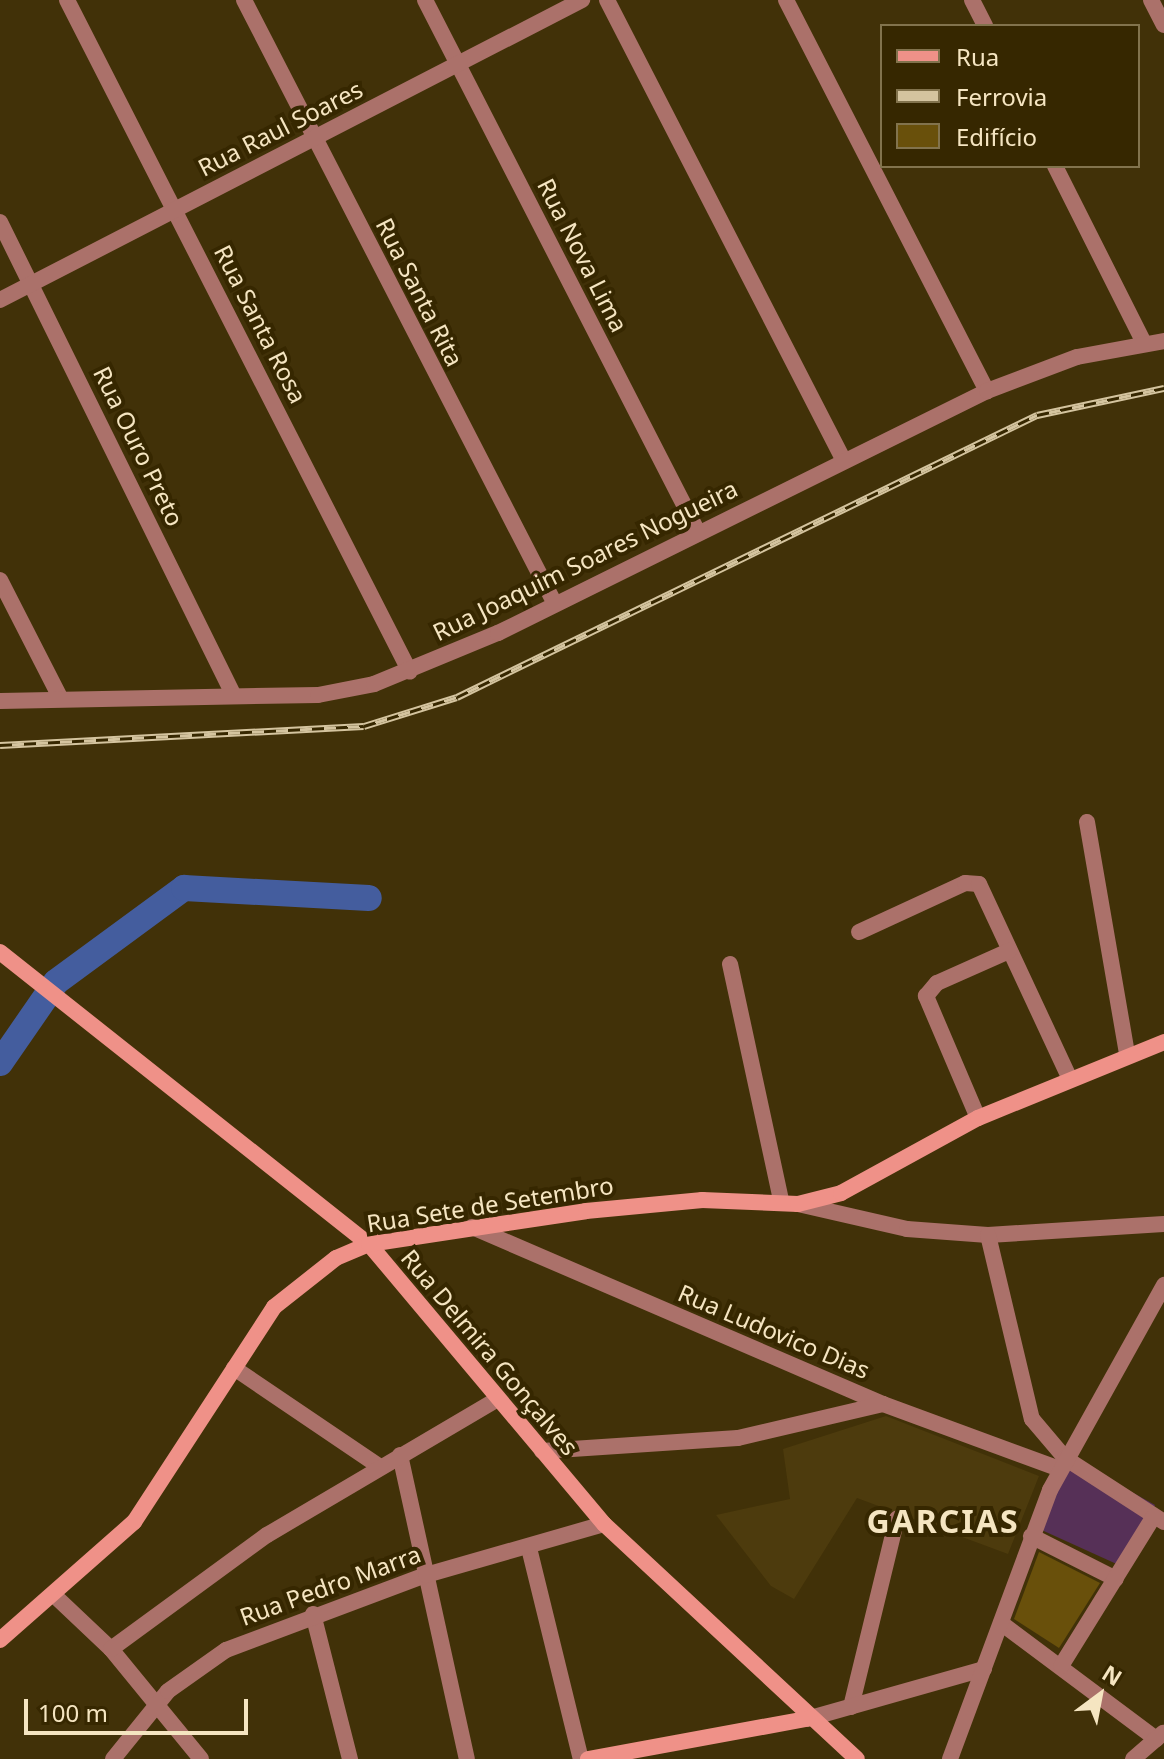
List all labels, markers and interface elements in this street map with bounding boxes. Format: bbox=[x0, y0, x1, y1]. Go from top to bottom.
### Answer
legend bbox=[880, 24, 1140, 168]
text: Rua bbox=[956, 40, 999, 73]
street label: Rua Raul Soares bbox=[193, 74, 367, 182]
text: Ferrovia bbox=[956, 80, 1047, 113]
text: Edifício bbox=[956, 120, 1037, 153]
street label: Rua Nova Lima bbox=[532, 173, 634, 337]
street label: Rua Santa Rita bbox=[370, 213, 470, 371]
street label: Rua Santa Rosa bbox=[209, 240, 313, 408]
street label: Rua Ouro Preto bbox=[88, 362, 190, 530]
street label: Rua Joaquim Soares Nogueira bbox=[428, 474, 742, 646]
street label: Rua Sete de Setembro bbox=[365, 1170, 615, 1238]
street label: Rua Delmira Gonçalves bbox=[396, 1243, 584, 1461]
street label: Rua Ludovico Dias bbox=[674, 1278, 874, 1384]
district label: GARCIAS bbox=[866, 1502, 1020, 1540]
street label: Rua Pedro Marra bbox=[236, 1539, 424, 1631]
north arrow bbox=[1060, 1655, 1140, 1735]
text: N bbox=[1097, 1657, 1128, 1692]
scale bar bbox=[28, 1683, 252, 1733]
text: 100 m bbox=[38, 1696, 108, 1729]

